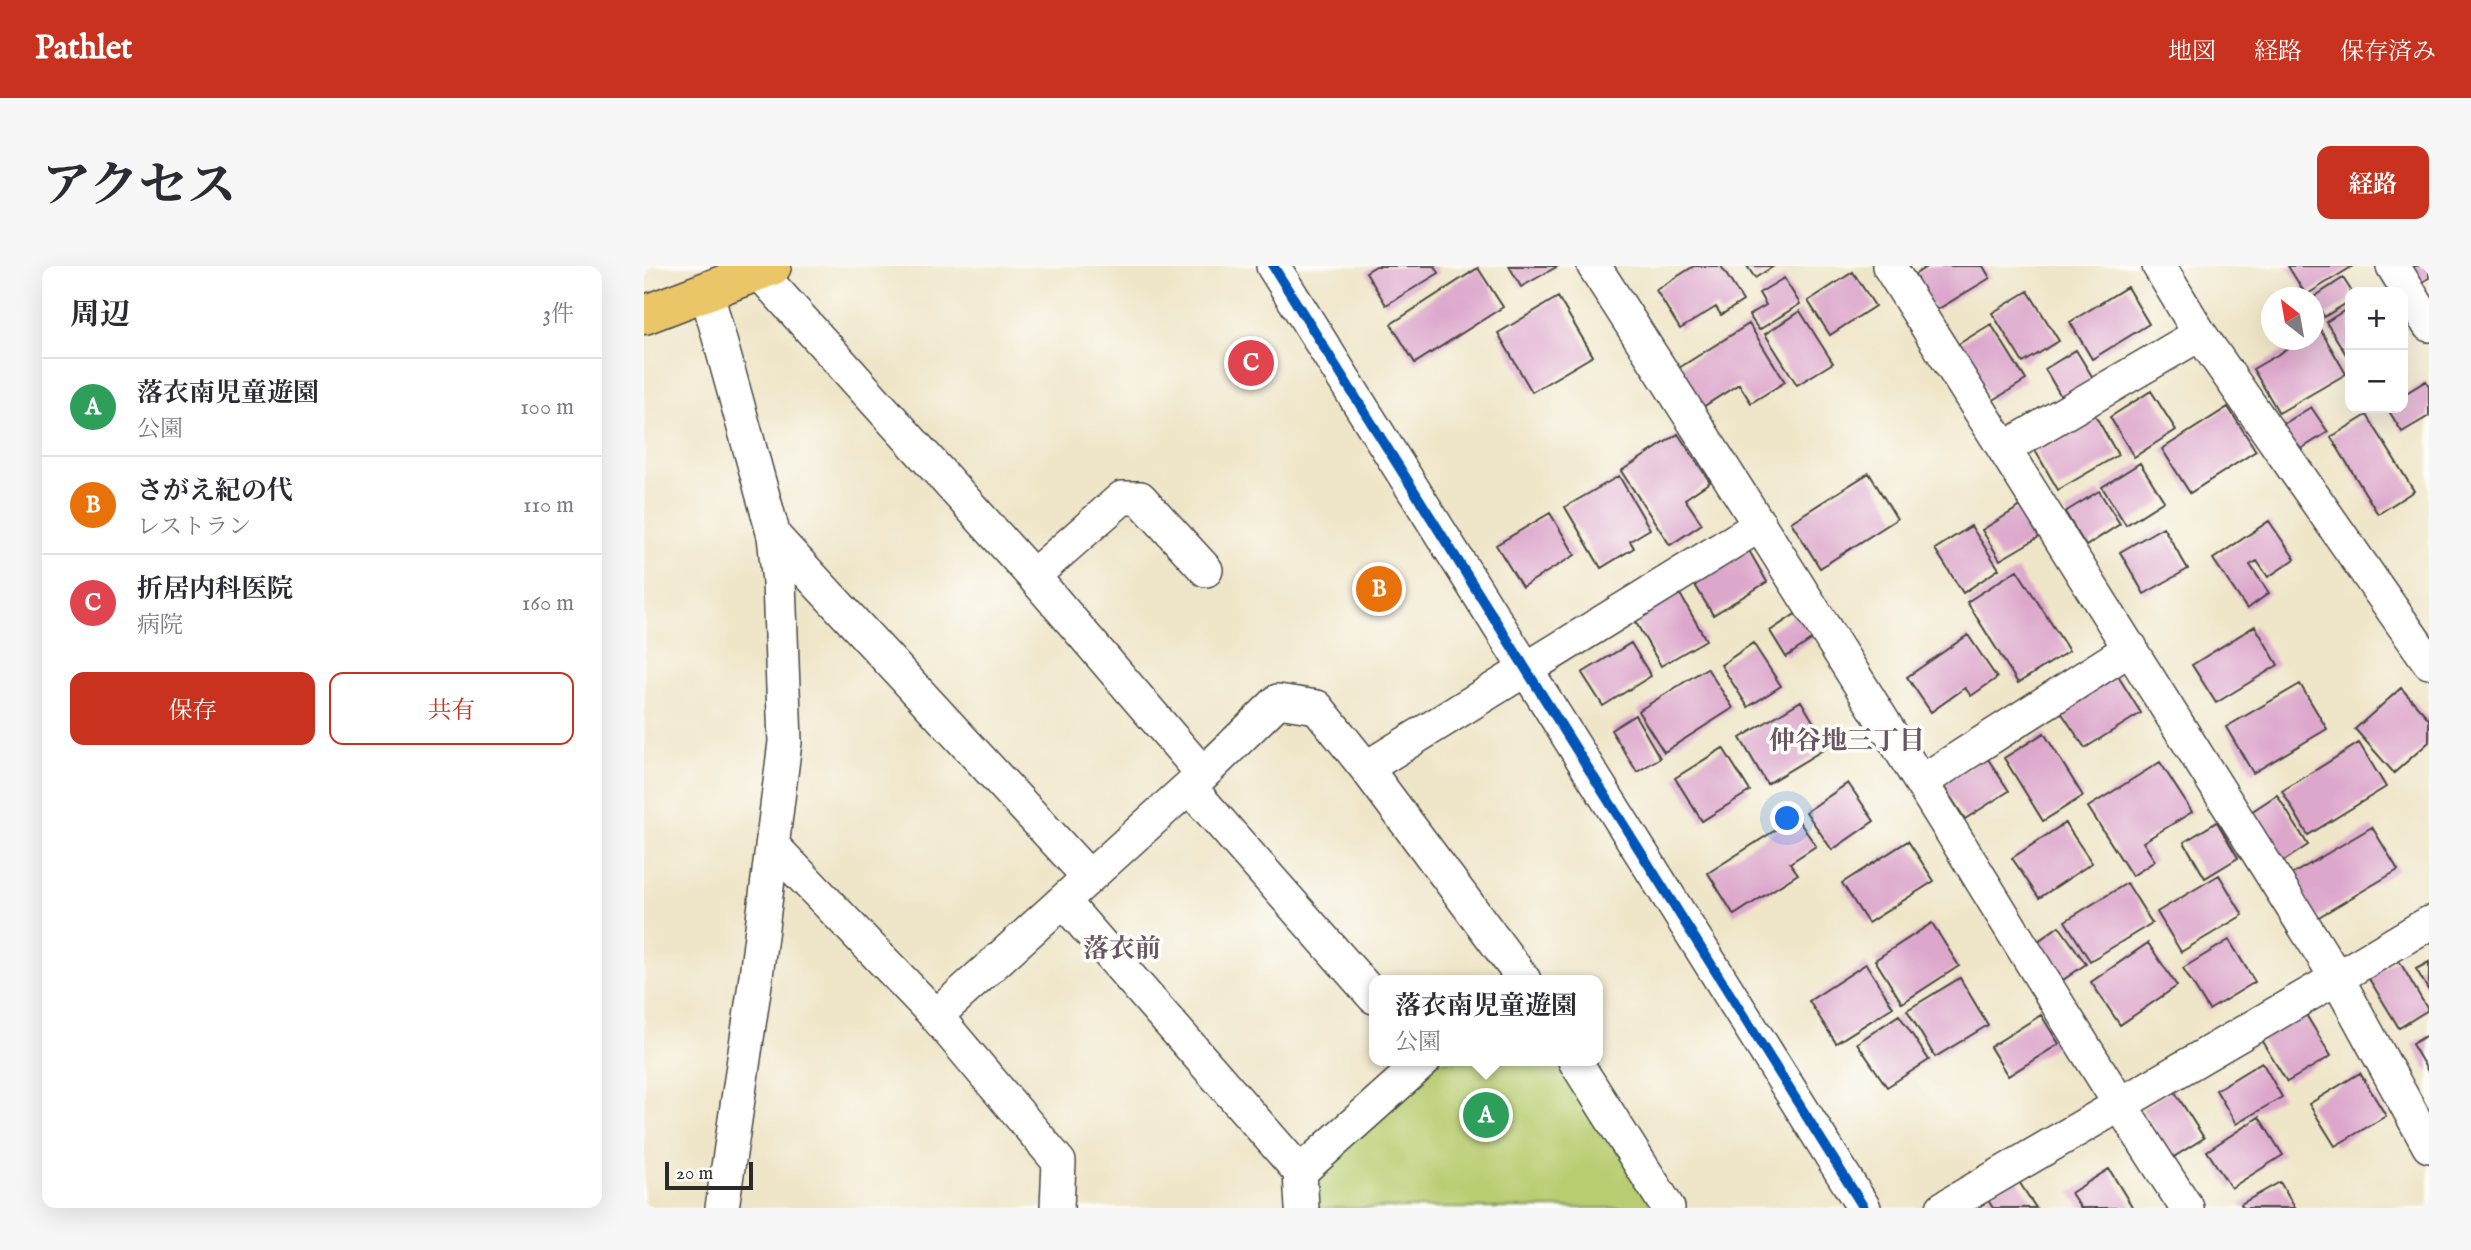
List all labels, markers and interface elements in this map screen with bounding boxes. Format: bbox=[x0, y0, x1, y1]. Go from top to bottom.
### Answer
text: Pathlet bbox=[35, 28, 132, 70]
text: 地図 bbox=[2168, 37, 2216, 68]
text: 経路 bbox=[2254, 37, 2302, 68]
text: 保存済み bbox=[2340, 37, 2436, 68]
button: 経路 bbox=[2317, 146, 2429, 219]
text: アクセス bbox=[42, 157, 237, 219]
north arrow bbox=[2261, 287, 2324, 350]
map controls bbox=[2345, 287, 2408, 413]
button: + bbox=[2345, 287, 2408, 350]
text: 周辺 bbox=[70, 297, 130, 335]
text: 3件 bbox=[542, 300, 574, 329]
pin: C bbox=[1228, 337, 1274, 389]
button: − bbox=[2345, 350, 2408, 413]
text: 落衣南児童遊園 bbox=[137, 377, 319, 410]
text: A bbox=[85, 393, 101, 422]
text: 100 m bbox=[520, 393, 574, 422]
text: 公園 bbox=[137, 415, 183, 444]
text: さがえ紀の代 bbox=[137, 475, 293, 508]
text: B bbox=[85, 491, 101, 520]
text: 110 m bbox=[523, 491, 574, 520]
text: レストラン bbox=[137, 513, 251, 542]
pin: B bbox=[1356, 563, 1402, 615]
text: 折居内科医院 bbox=[137, 573, 293, 606]
text: C bbox=[85, 589, 101, 618]
text: 160 m bbox=[522, 589, 574, 618]
text: 病院 bbox=[137, 611, 183, 640]
button: 保存 bbox=[70, 672, 315, 745]
button: 共有 bbox=[329, 672, 574, 745]
district label: 仲谷地三丁目 bbox=[1769, 725, 1925, 758]
your location bbox=[1770, 801, 1804, 835]
district label: 落衣前 bbox=[1083, 933, 1161, 966]
popup bbox=[1369, 975, 1603, 1066]
text: 落衣南児童遊園 bbox=[1395, 990, 1577, 1023]
text: 公園 bbox=[1395, 1028, 1441, 1057]
pin: A bbox=[1463, 1089, 1509, 1141]
scale bar bbox=[665, 1159, 752, 1191]
text: 20 m bbox=[676, 1162, 713, 1186]

